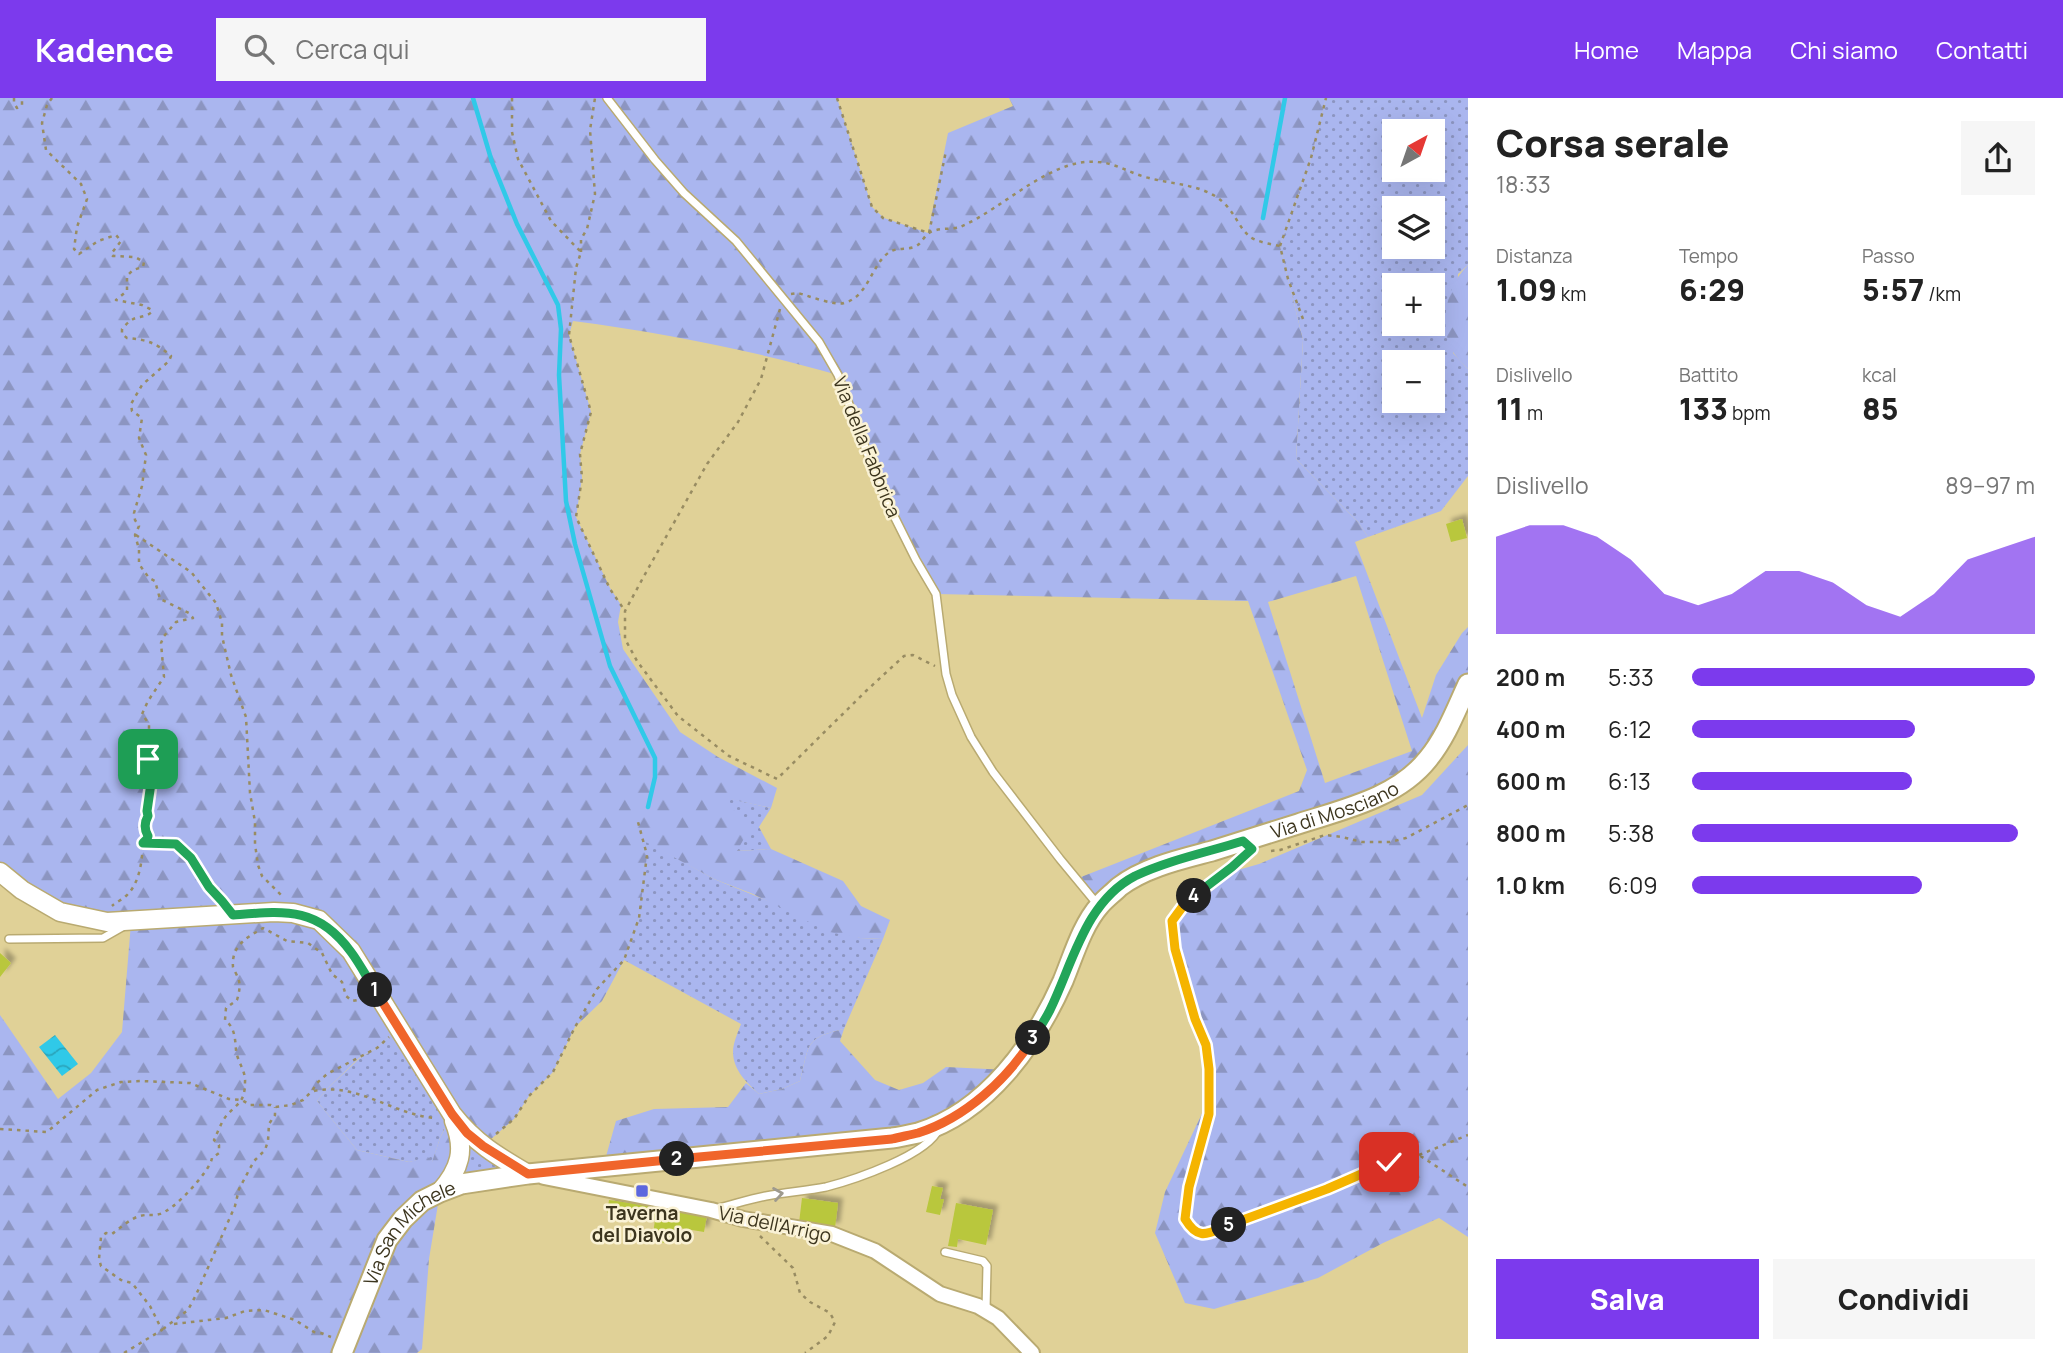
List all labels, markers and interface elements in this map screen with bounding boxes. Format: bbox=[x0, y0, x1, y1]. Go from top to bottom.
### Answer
search box bbox=[216, 18, 706, 81]
text: Kadence bbox=[35, 27, 174, 72]
icon: search bbox=[240, 30, 278, 68]
text: Cerca qui bbox=[296, 31, 410, 67]
text: Home bbox=[1574, 33, 1639, 66]
text: Mappa bbox=[1677, 33, 1752, 66]
text: Chi siamo bbox=[1790, 33, 1898, 66]
text: Contatti bbox=[1936, 33, 2028, 66]
text: Corsa serale bbox=[1496, 116, 1729, 168]
north arrow bbox=[1382, 119, 1446, 182]
map controls bbox=[1382, 119, 1445, 413]
button: share bbox=[1961, 121, 2035, 195]
text: 18:33 bbox=[1496, 168, 1551, 200]
button: layers bbox=[1382, 196, 1445, 259]
text: Distanza bbox=[1496, 243, 1573, 269]
text: Tempo bbox=[1679, 243, 1738, 269]
text: Passo bbox=[1862, 243, 1915, 269]
text: 1.09 bbox=[1496, 269, 1557, 310]
text: 6:29 bbox=[1679, 269, 1745, 310]
text: 5:57 bbox=[1862, 269, 1924, 310]
button: + bbox=[1382, 273, 1445, 336]
text: km bbox=[1557, 281, 1586, 307]
text: /km bbox=[1924, 281, 1961, 307]
button: − bbox=[1382, 350, 1445, 413]
text: Dislivello bbox=[1496, 362, 1573, 388]
text: Battito bbox=[1679, 362, 1738, 388]
text: kcal bbox=[1862, 362, 1897, 388]
street label: Via della Fabbrica bbox=[827, 373, 907, 521]
text: 11 bbox=[1496, 388, 1523, 429]
text: 133 bbox=[1679, 388, 1728, 429]
text: 85 bbox=[1862, 388, 1898, 429]
text: m bbox=[1523, 400, 1543, 426]
text: bpm bbox=[1728, 400, 1771, 426]
text: Dislivello bbox=[1496, 469, 1589, 501]
text: 89–97 m bbox=[1945, 469, 2035, 501]
text: 200 m bbox=[1496, 661, 1565, 693]
text: 5:33 bbox=[1608, 661, 1654, 693]
text: 400 m bbox=[1496, 713, 1566, 745]
text: 6:12 bbox=[1608, 713, 1651, 745]
pin bbox=[118, 729, 178, 789]
icon: arrive bbox=[129, 740, 167, 778]
text: 600 m bbox=[1496, 765, 1566, 797]
text: 6:13 bbox=[1608, 765, 1651, 797]
street label: Via di Mosciano bbox=[1268, 775, 1404, 845]
text: 800 m bbox=[1496, 817, 1566, 849]
text: 5:38 bbox=[1608, 817, 1654, 849]
text: 1.0 km bbox=[1496, 869, 1565, 901]
text: 6:09 bbox=[1608, 869, 1657, 901]
pin: 4 bbox=[1176, 878, 1212, 914]
text: 4 bbox=[1188, 882, 1199, 908]
pin: 1 bbox=[358, 972, 392, 1008]
text: 1 bbox=[370, 976, 379, 1002]
pin: 3 bbox=[1016, 1020, 1050, 1056]
text: 3 bbox=[1027, 1024, 1038, 1050]
pin bbox=[1359, 1132, 1419, 1192]
pin: 2 bbox=[660, 1142, 694, 1176]
icon: check bbox=[1370, 1143, 1408, 1181]
text: 2 bbox=[671, 1145, 682, 1171]
street label: Via San Michele bbox=[357, 1174, 459, 1289]
marker: Taverna del Diavolo bbox=[634, 1183, 650, 1199]
one-way arrow bbox=[772, 1187, 784, 1202]
street label: Via dell'Arrigo bbox=[716, 1199, 834, 1249]
place label: Taverna del Diavolo bbox=[592, 1200, 692, 1248]
pin: 5 bbox=[1212, 1208, 1246, 1242]
text: 5 bbox=[1223, 1211, 1234, 1237]
button: Salva bbox=[1496, 1259, 1759, 1339]
button: Condividi bbox=[1773, 1259, 2035, 1339]

